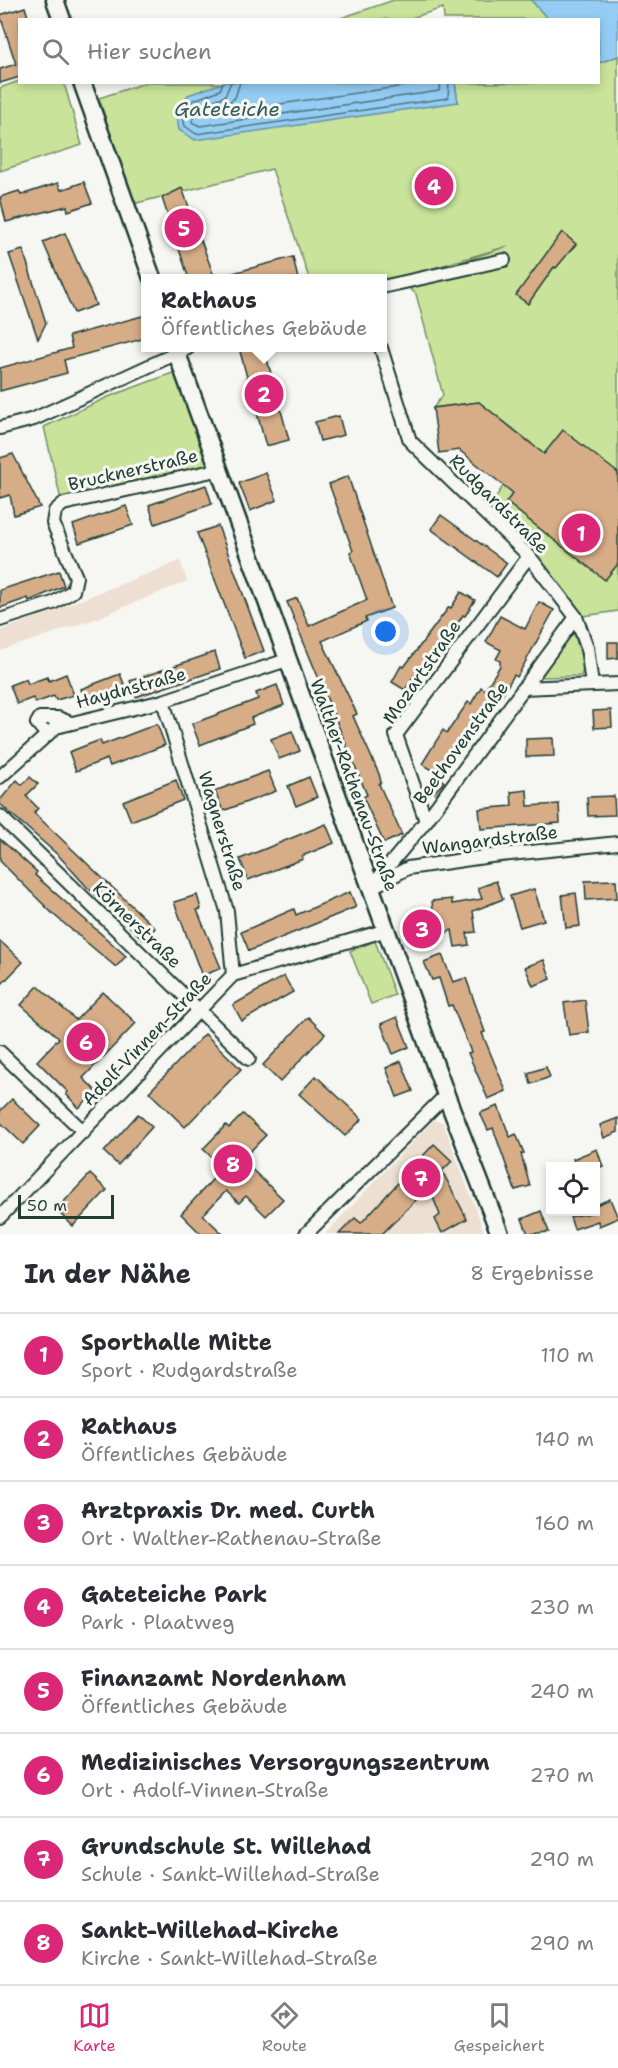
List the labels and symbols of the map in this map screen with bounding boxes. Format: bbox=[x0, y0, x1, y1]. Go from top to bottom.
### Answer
water label: Gateteiche bbox=[174, 96, 280, 122]
pin: 4 bbox=[414, 164, 454, 208]
pin: 5 bbox=[164, 206, 204, 250]
pin: 2 bbox=[244, 372, 284, 416]
street label: Brucknerstraße bbox=[66, 443, 200, 497]
street label: Rudgardstraße bbox=[444, 449, 554, 559]
pin: 1 bbox=[562, 510, 600, 556]
street label: Mozartstraße bbox=[377, 615, 467, 729]
your location bbox=[371, 617, 400, 646]
street label: Haydnstraße bbox=[73, 662, 189, 714]
street label: Walther-Rathenau-Straße bbox=[304, 675, 404, 895]
street label: Beethovenstraße bbox=[408, 677, 514, 809]
street label: Wagnerstraße bbox=[192, 768, 252, 894]
street label: Wangardstraße bbox=[421, 820, 559, 860]
street label: Körnerstraße bbox=[87, 876, 187, 974]
pin: 3 bbox=[402, 906, 442, 952]
street label: Adolf-Vinnen-Straße bbox=[77, 967, 217, 1111]
pin: 6 bbox=[66, 1020, 106, 1064]
pin: 8 bbox=[214, 1142, 252, 1186]
pin: 7 bbox=[402, 1156, 440, 1200]
scale bar bbox=[18, 1192, 114, 1220]

